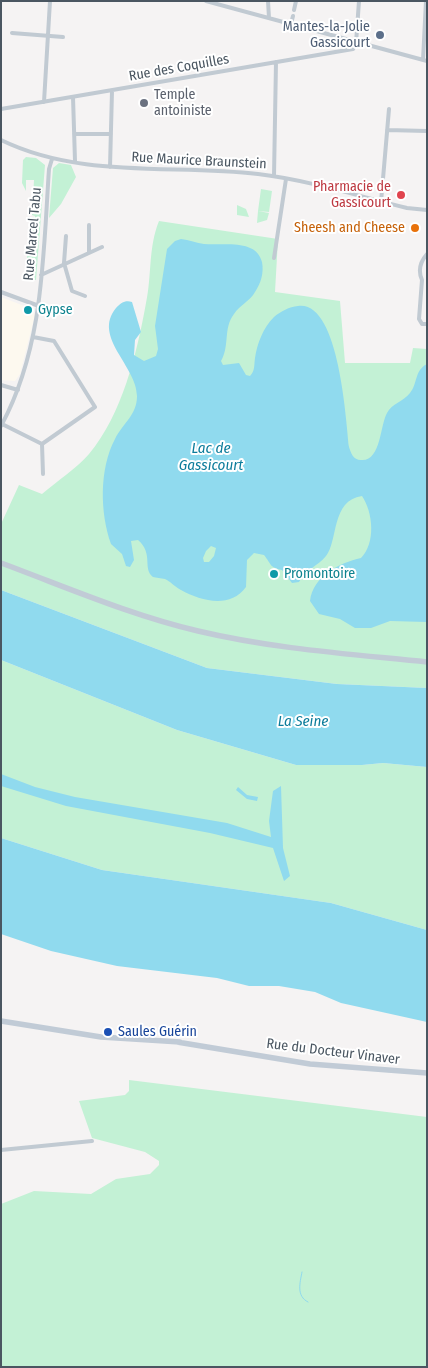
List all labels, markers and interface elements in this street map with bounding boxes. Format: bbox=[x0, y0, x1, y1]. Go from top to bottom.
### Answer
place label: Mantes-la-Jolie Gassicourt bbox=[283, 19, 370, 52]
marker: Mantes-la-Jolie Gassicourt bbox=[374, 29, 386, 41]
street label: Rue des Coquilles bbox=[128, 51, 230, 85]
place label: Temple antoiniste bbox=[154, 87, 212, 120]
marker: Temple antoiniste bbox=[138, 97, 150, 109]
street label: Rue Maurice Braunstein bbox=[131, 149, 267, 173]
place label: Pharmacie de Gassicourt bbox=[313, 179, 391, 212]
street label: Rue Marcel Tabu bbox=[21, 187, 45, 281]
marker: Pharmacie de Gassicourt bbox=[395, 189, 407, 201]
place label: Sheesh and Cheese bbox=[294, 220, 405, 236]
marker: Sheesh and Cheese bbox=[409, 222, 421, 234]
place label: Gypse bbox=[38, 302, 73, 318]
marker: Gypse bbox=[22, 304, 34, 316]
water label: Lac de Gassicourt bbox=[179, 440, 243, 475]
place label: Promontoire bbox=[284, 566, 355, 582]
marker: Promontoire bbox=[268, 568, 280, 580]
water label: La Seine bbox=[278, 713, 328, 731]
place label: Saules Guérin bbox=[118, 1024, 197, 1040]
marker: Saules Guérin bbox=[102, 1026, 114, 1038]
street label: Rue du Docteur Vinaver bbox=[265, 1035, 401, 1069]

